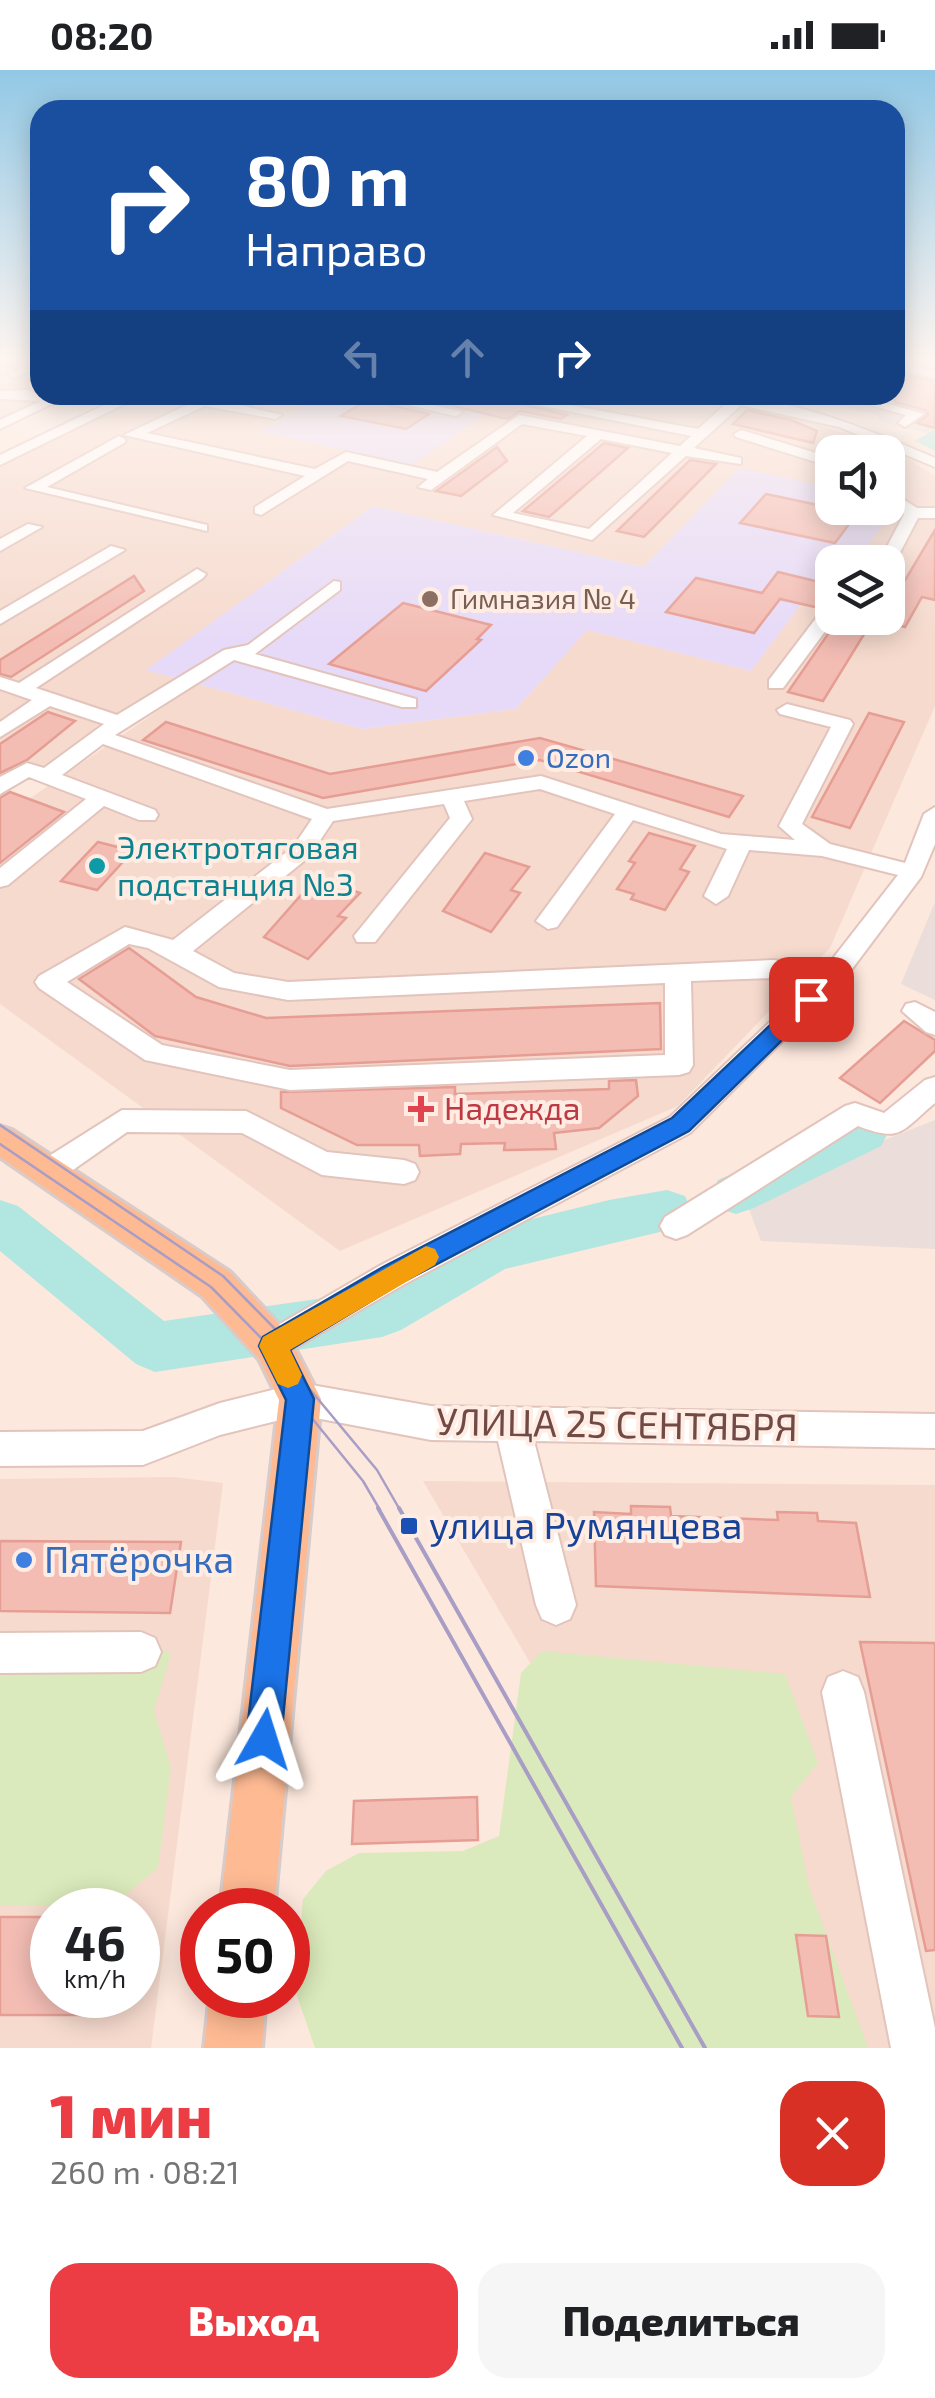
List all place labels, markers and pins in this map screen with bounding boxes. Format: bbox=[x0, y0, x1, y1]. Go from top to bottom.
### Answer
place label: Гимназия № 4 bbox=[450, 581, 636, 615]
marker: Гимназия № 4 bbox=[419, 588, 441, 610]
place label: Ozon bbox=[546, 740, 611, 774]
marker: Ozon bbox=[515, 747, 537, 769]
place label: Электротяговая подстанция №3 bbox=[117, 827, 359, 902]
marker: Электротяговая подстанция №3 bbox=[86, 855, 108, 877]
pin bbox=[769, 957, 854, 1042]
place label: Надежда bbox=[444, 1088, 580, 1126]
marker: Надежда bbox=[408, 1096, 434, 1122]
place label: улица Румянцева bbox=[429, 1501, 742, 1547]
marker: улица Румянцева bbox=[398, 1515, 420, 1537]
place label: Пятёрочка bbox=[44, 1535, 234, 1581]
marker: Пятёрочка bbox=[13, 1549, 35, 1571]

